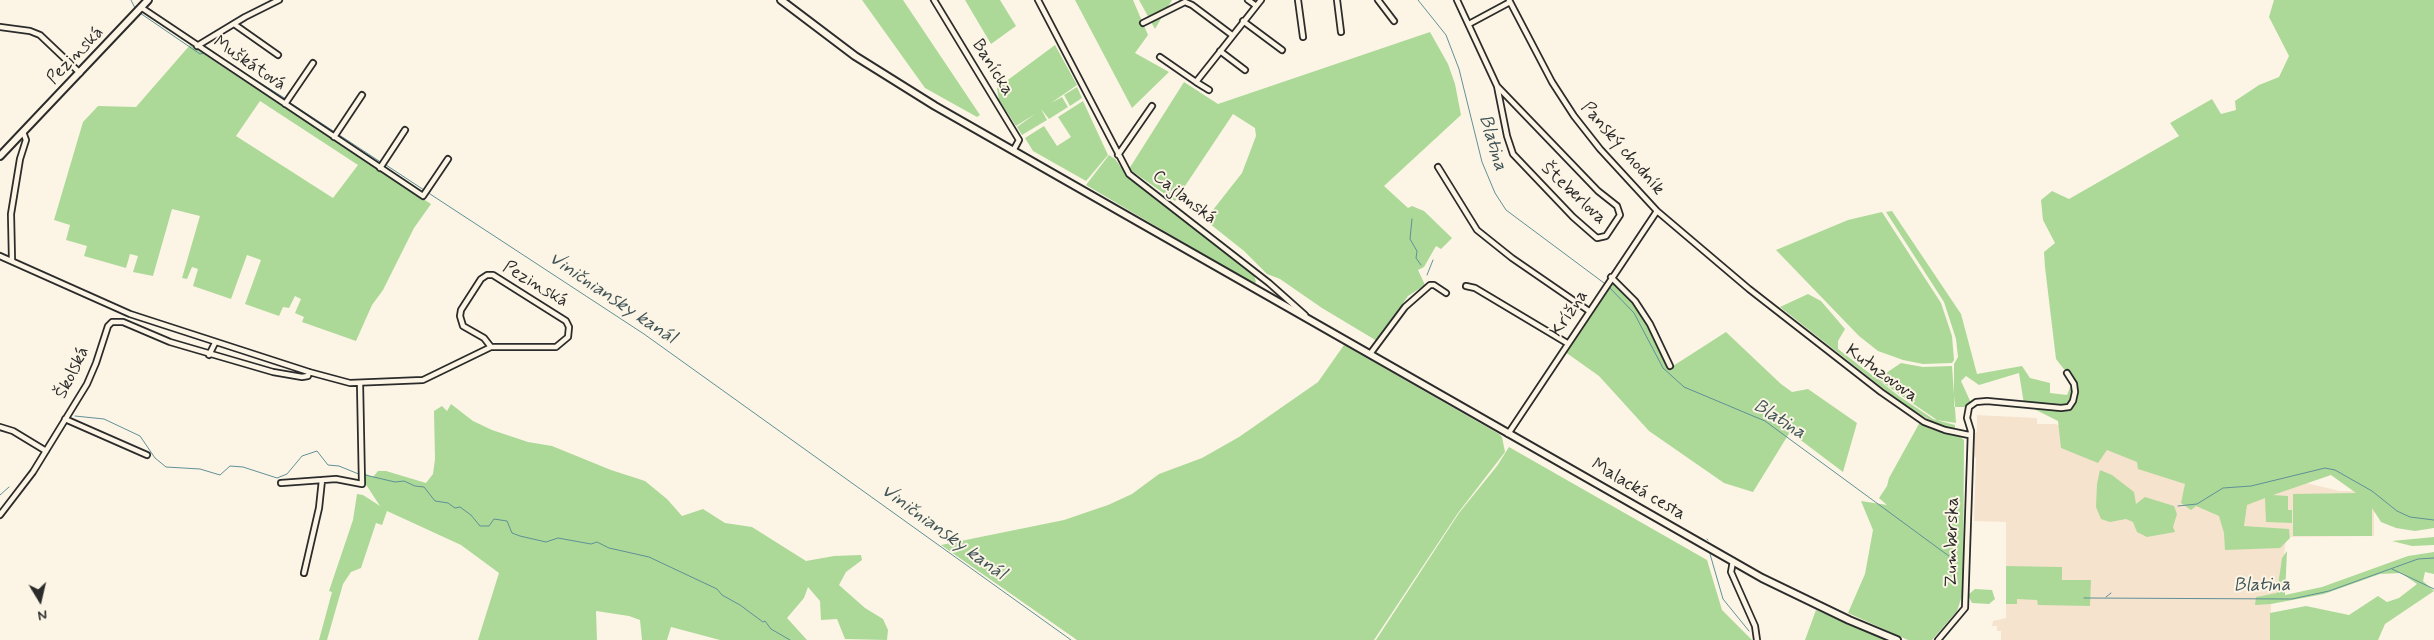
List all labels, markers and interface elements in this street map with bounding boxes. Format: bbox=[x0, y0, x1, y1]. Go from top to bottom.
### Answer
street label: Pezinská bbox=[43, 22, 109, 90]
street label: Muškátová bbox=[209, 32, 289, 96]
street label: Banícka bbox=[966, 36, 1018, 100]
street label: Panský chodník bbox=[1576, 98, 1668, 200]
water label: Blatina bbox=[1473, 112, 1511, 174]
street label: Šteberlova bbox=[1536, 158, 1610, 230]
street label: Cajlanská bbox=[1147, 166, 1221, 230]
water label: Viničniansky kanál bbox=[544, 248, 680, 350]
street label: Pezinská bbox=[498, 257, 572, 313]
street label: Krížna bbox=[1546, 286, 1594, 342]
street label: Kutuzovova bbox=[1841, 340, 1921, 408]
street label: Školská bbox=[51, 343, 95, 403]
water label: Blatina bbox=[1749, 395, 1809, 445]
street label: Malacká cesta bbox=[1587, 454, 1689, 526]
water label: Viničniansky kanál bbox=[876, 480, 1010, 586]
street label: Zumberska bbox=[1941, 497, 1965, 587]
water label: Blatina bbox=[2233, 574, 2291, 598]
north arrow bbox=[15, 575, 65, 625]
text: N bbox=[36, 605, 48, 624]

